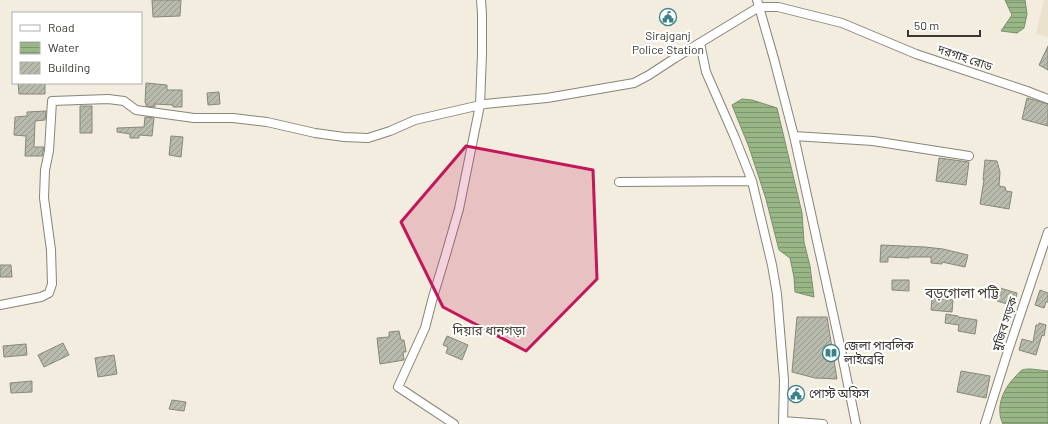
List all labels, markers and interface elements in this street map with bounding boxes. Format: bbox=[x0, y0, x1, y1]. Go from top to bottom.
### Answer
public building icon: Sirajganj Police Station bbox=[658, 7, 678, 27]
legend bbox=[12, 12, 142, 84]
scale bar bbox=[908, 12, 980, 38]
text: 50 m bbox=[914, 18, 939, 32]
text: Road bbox=[48, 20, 75, 34]
place label: Sirajganj Police Station bbox=[632, 28, 704, 56]
text: Water bbox=[48, 40, 80, 54]
street label: দরগাহ রোড bbox=[935, 41, 995, 73]
text: Building bbox=[48, 60, 90, 74]
district label: বড়গোলা পট্টি bbox=[924, 284, 1000, 301]
street label: মুজিব সড়ক bbox=[988, 295, 1021, 354]
district label: দিয়ার ধানগড়া bbox=[452, 322, 526, 338]
place label: জেলা পাবলিক লাইব্রেরি bbox=[843, 338, 914, 366]
library icon: জেলা পাবলিক লাইব্রেরি bbox=[821, 343, 841, 363]
public building icon: পোস্ট অফিস bbox=[786, 384, 806, 404]
place label: পোস্ট অফিস bbox=[809, 386, 870, 400]

